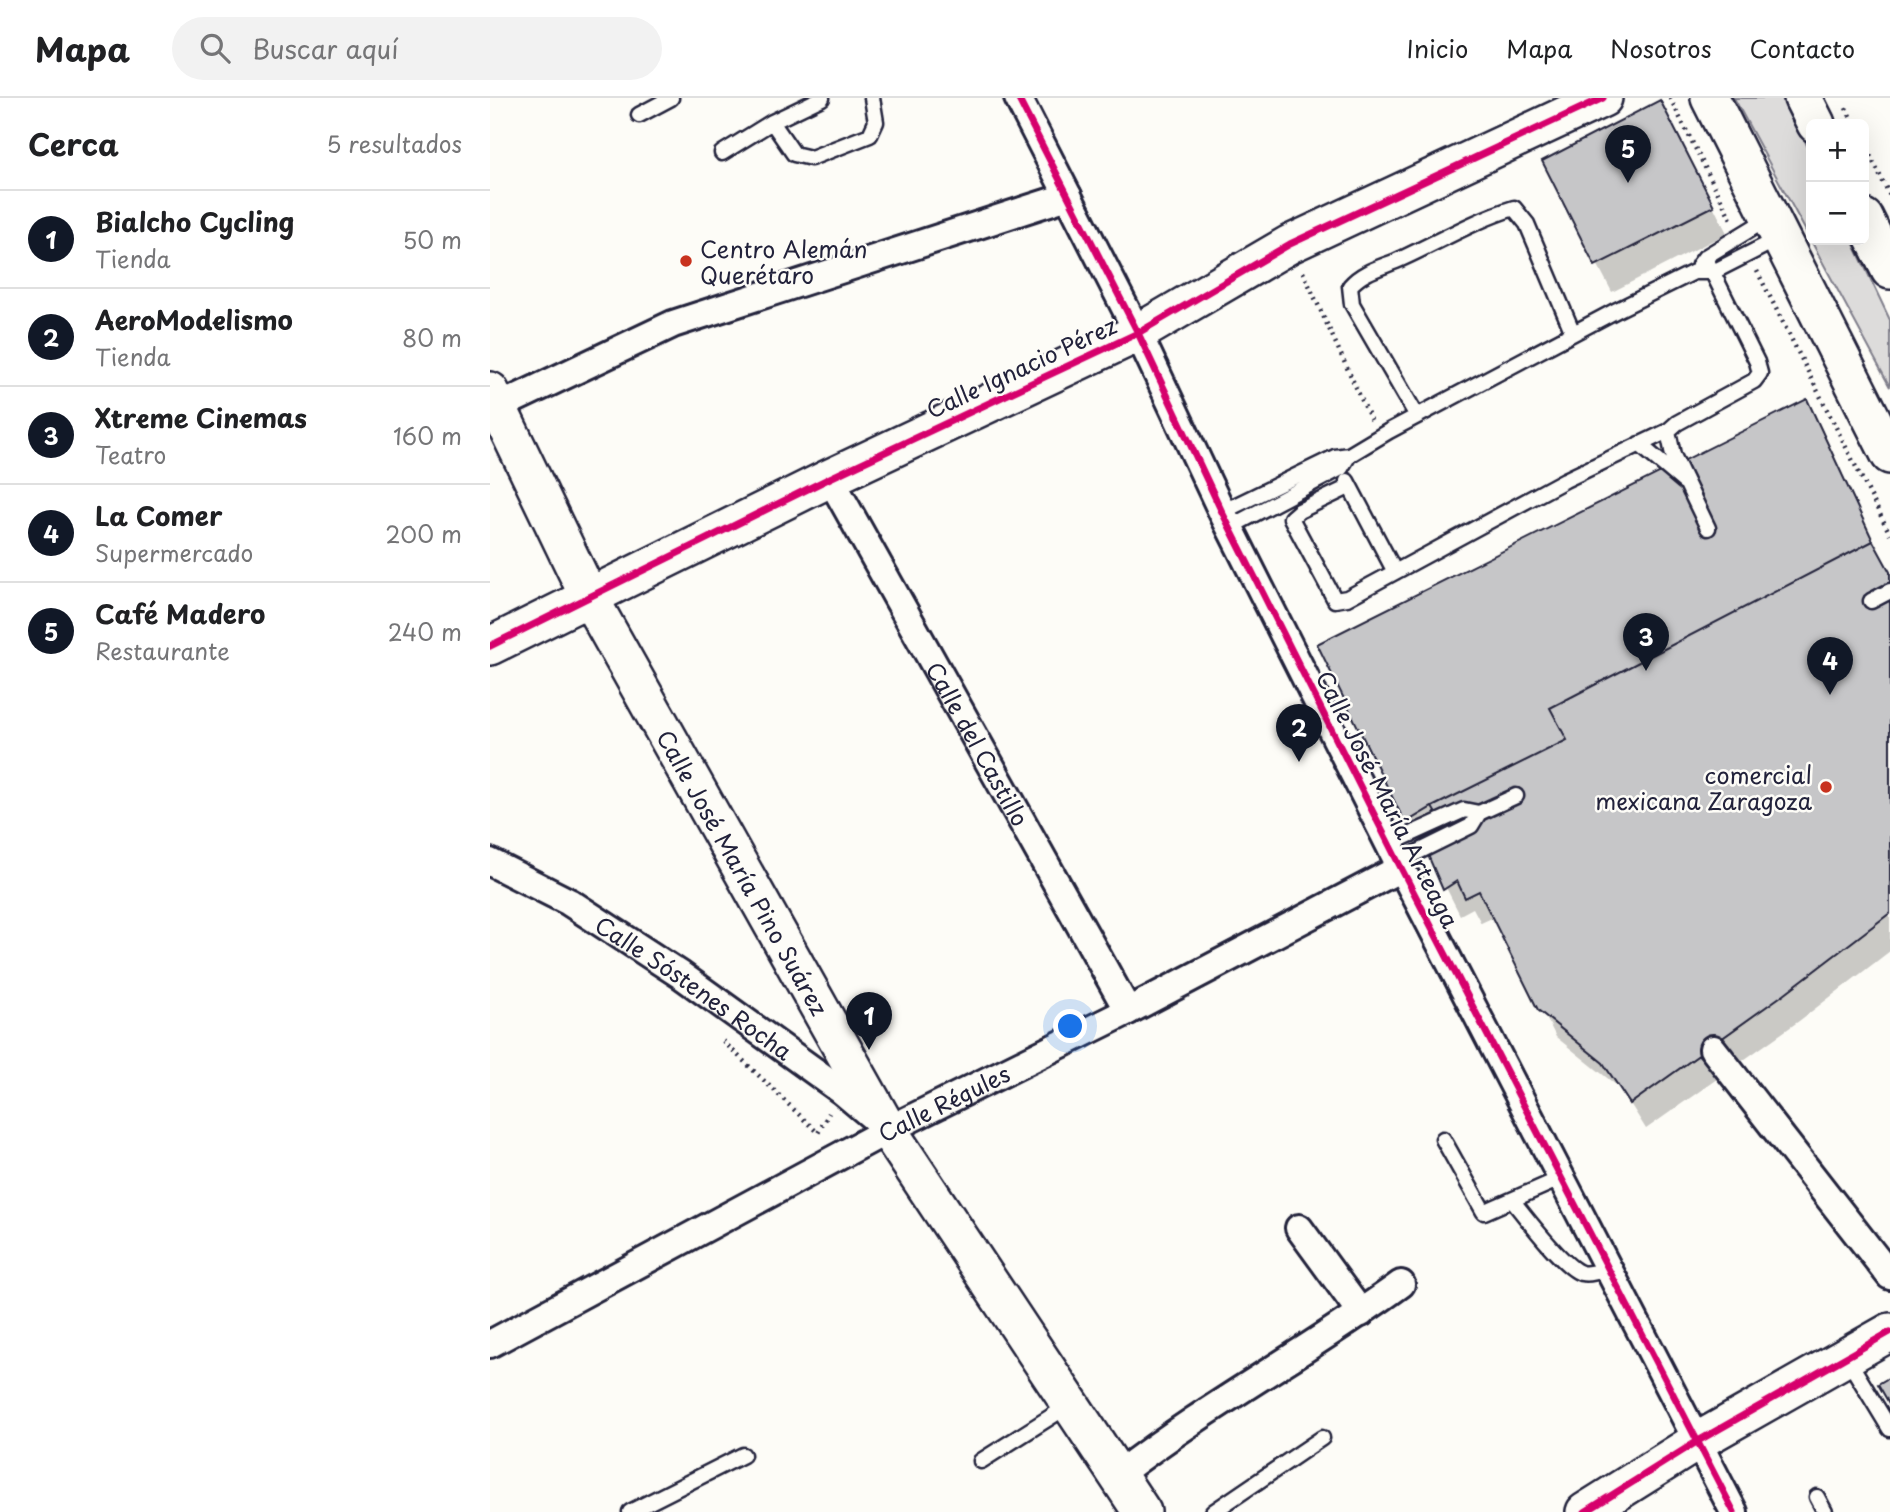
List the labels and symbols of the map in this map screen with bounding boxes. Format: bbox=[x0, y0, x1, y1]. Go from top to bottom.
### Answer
pin: 5 bbox=[1605, 125, 1651, 183]
place label: Centro Alemán Querétaro bbox=[700, 231, 867, 292]
marker: Centro Alemán Querétaro bbox=[678, 253, 694, 269]
street label: Calle Ignacio Pérez bbox=[920, 307, 1122, 426]
pin: 3 bbox=[1623, 613, 1669, 671]
pin: 4 bbox=[1807, 637, 1853, 695]
street label: Calle del Castillo bbox=[918, 655, 1038, 832]
street label: Calle José María Arteaga bbox=[1308, 664, 1468, 934]
pin: 2 bbox=[1276, 704, 1322, 762]
street label: Calle José María Pino Suárez bbox=[649, 723, 838, 1022]
place label: comercial mexicana Zaragoza bbox=[1595, 757, 1813, 818]
marker: comercial mexicana Zaragoza bbox=[1818, 779, 1834, 795]
street label: Calle Sóstenes Rocha bbox=[589, 906, 801, 1068]
pin: 1 bbox=[846, 992, 892, 1050]
your location bbox=[1053, 1009, 1087, 1043]
street label: Calle Régules bbox=[871, 1055, 1016, 1150]

